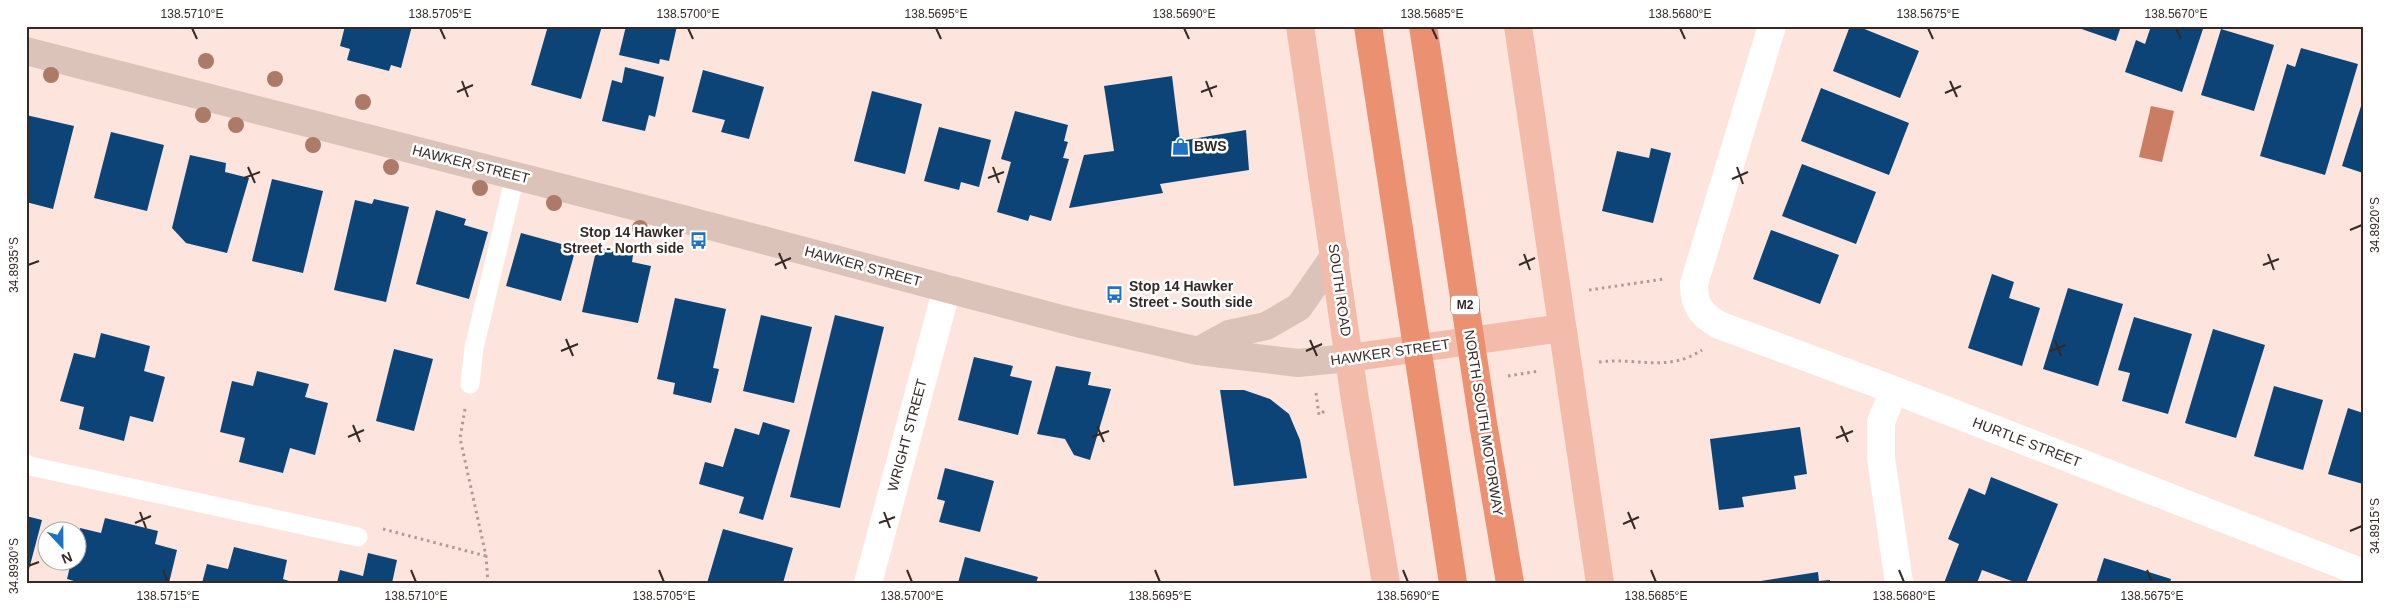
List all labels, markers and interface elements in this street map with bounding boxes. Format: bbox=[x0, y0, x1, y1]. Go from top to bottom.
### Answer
text: 138.5710°E bbox=[161, 7, 223, 21]
text: 138.5705°E bbox=[409, 7, 471, 21]
text: 138.5700°E bbox=[657, 7, 719, 21]
text: 138.5695°E bbox=[905, 7, 967, 21]
text: 138.5690°E bbox=[1153, 7, 1215, 21]
text: 138.5685°E bbox=[1401, 7, 1463, 21]
text: 138.5680°E bbox=[1649, 7, 1711, 21]
text: 138.5675°E bbox=[1897, 7, 1959, 21]
text: 138.5670°E bbox=[2145, 7, 2207, 21]
shop icon: BWS bbox=[1170, 136, 1190, 156]
place label: BWS bbox=[1194, 138, 1227, 154]
street label: HAWKER STREET bbox=[411, 142, 532, 186]
text: 34.8920°S bbox=[2368, 197, 2382, 253]
place label: Stop 14 Hawker Street - North side bbox=[563, 224, 685, 256]
bus stop icon: Stop 14 Hawker Street - North side bbox=[688, 230, 708, 250]
text: 34.8935°S bbox=[7, 237, 21, 293]
street label: HAWKER STREET bbox=[803, 243, 923, 289]
street label: SOUTH ROAD bbox=[1326, 243, 1354, 337]
place label: Stop 14 Hawker Street - South side bbox=[1129, 278, 1253, 310]
bus stop icon: Stop 14 Hawker Street - South side bbox=[1105, 284, 1125, 304]
road number: M2 bbox=[1451, 296, 1479, 314]
street label: NORTH SOUTH MOTORWAY bbox=[1461, 329, 1507, 518]
street label: HAWKER STREET bbox=[1329, 336, 1451, 368]
street label: WRIGHT STREET bbox=[884, 377, 930, 493]
street label: HURTLE STREET bbox=[1971, 414, 2084, 470]
text: 34.8915°S bbox=[2368, 498, 2382, 554]
north arrow bbox=[38, 522, 88, 572]
text: 34.8930°S bbox=[7, 538, 21, 594]
text: N bbox=[59, 549, 75, 567]
text: 138.5715°E bbox=[137, 589, 199, 603]
text: 138.5710°E bbox=[385, 589, 447, 603]
text: 138.5705°E bbox=[633, 589, 695, 603]
text: 138.5700°E bbox=[881, 589, 943, 603]
text: 138.5695°E bbox=[1129, 589, 1191, 603]
text: 138.5690°E bbox=[1377, 589, 1439, 603]
text: 138.5685°E bbox=[1625, 589, 1687, 603]
text: 138.5680°E bbox=[1873, 589, 1935, 603]
text: 138.5675°E bbox=[2121, 589, 2183, 603]

